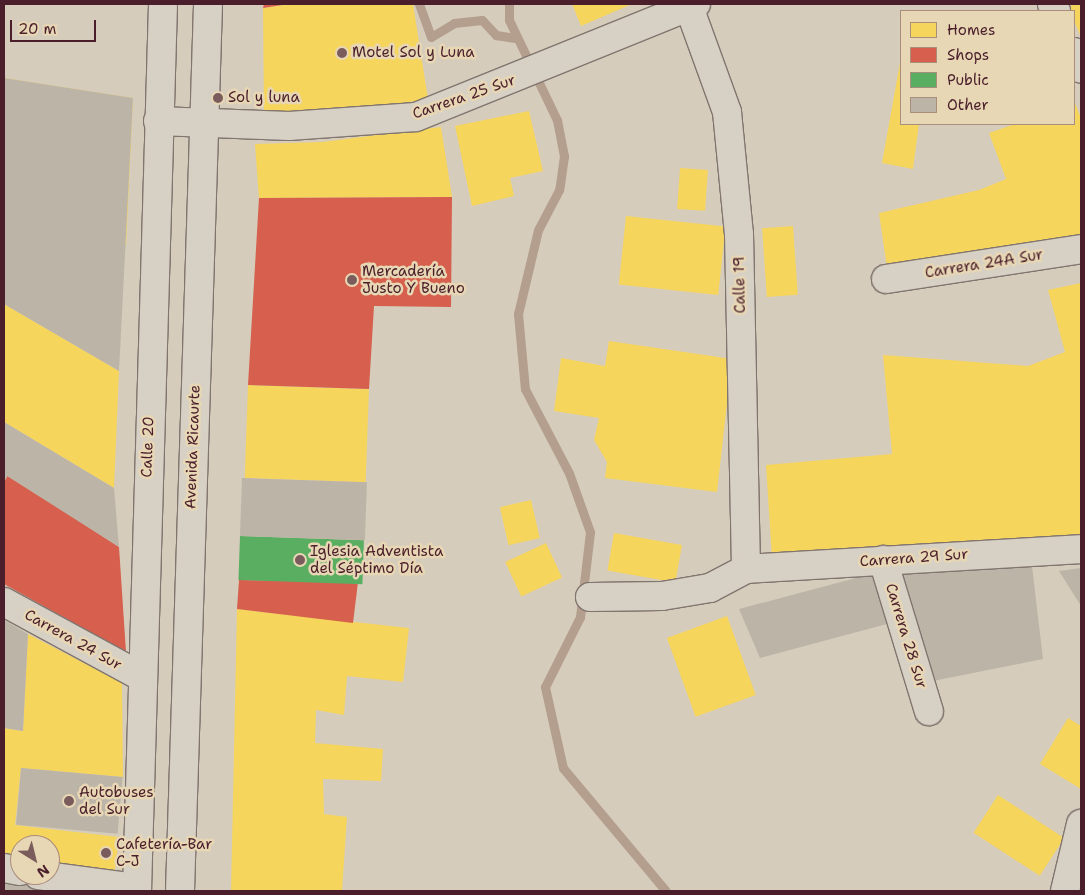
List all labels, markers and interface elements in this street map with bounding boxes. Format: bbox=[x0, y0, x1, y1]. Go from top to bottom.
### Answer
scale bar bbox=[12, 10, 99, 42]
legend bbox=[900, 10, 1075, 125]
text: 20 m bbox=[18, 19, 57, 39]
text: Homes bbox=[947, 20, 995, 40]
place label: Motel Sol y Luna bbox=[352, 44, 475, 62]
text: Shops bbox=[947, 45, 989, 65]
marker: Motel Sol y Luna bbox=[336, 47, 348, 59]
text: Public bbox=[947, 70, 989, 90]
street label: Carrera 25 Sur bbox=[410, 71, 518, 123]
place label: Sol y luna bbox=[228, 89, 300, 107]
marker: Sol y luna bbox=[212, 92, 224, 104]
text: Other bbox=[947, 95, 989, 115]
street label: Carrera 24A Sur bbox=[924, 246, 1044, 282]
street label: Calle 19 bbox=[731, 256, 749, 314]
place label: Mercadería Justo Y Bueno bbox=[362, 262, 465, 297]
marker: Mercadería Justo Y Bueno bbox=[346, 274, 358, 286]
street label: Avenida Ricaurte bbox=[182, 385, 204, 509]
street label: Calle 20 bbox=[138, 416, 158, 478]
place label: Iglesia Adventista del Séptimo Día bbox=[310, 542, 443, 577]
street label: Carrera 29 Sur bbox=[859, 545, 969, 571]
marker: Iglesia Adventista del Séptimo Día bbox=[294, 554, 306, 566]
street label: Carrera 28 Sur bbox=[881, 581, 931, 691]
street label: Carrera 24 Sur bbox=[21, 606, 125, 674]
place label: Autobuses del Sur bbox=[79, 783, 154, 818]
marker: Autobuses del Sur bbox=[63, 795, 75, 807]
north arrow bbox=[10, 835, 60, 885]
place label: Cafetería-Bar C-J bbox=[116, 835, 212, 870]
marker: Cafetería-Bar C-J bbox=[100, 847, 112, 859]
text: N bbox=[33, 861, 53, 882]

